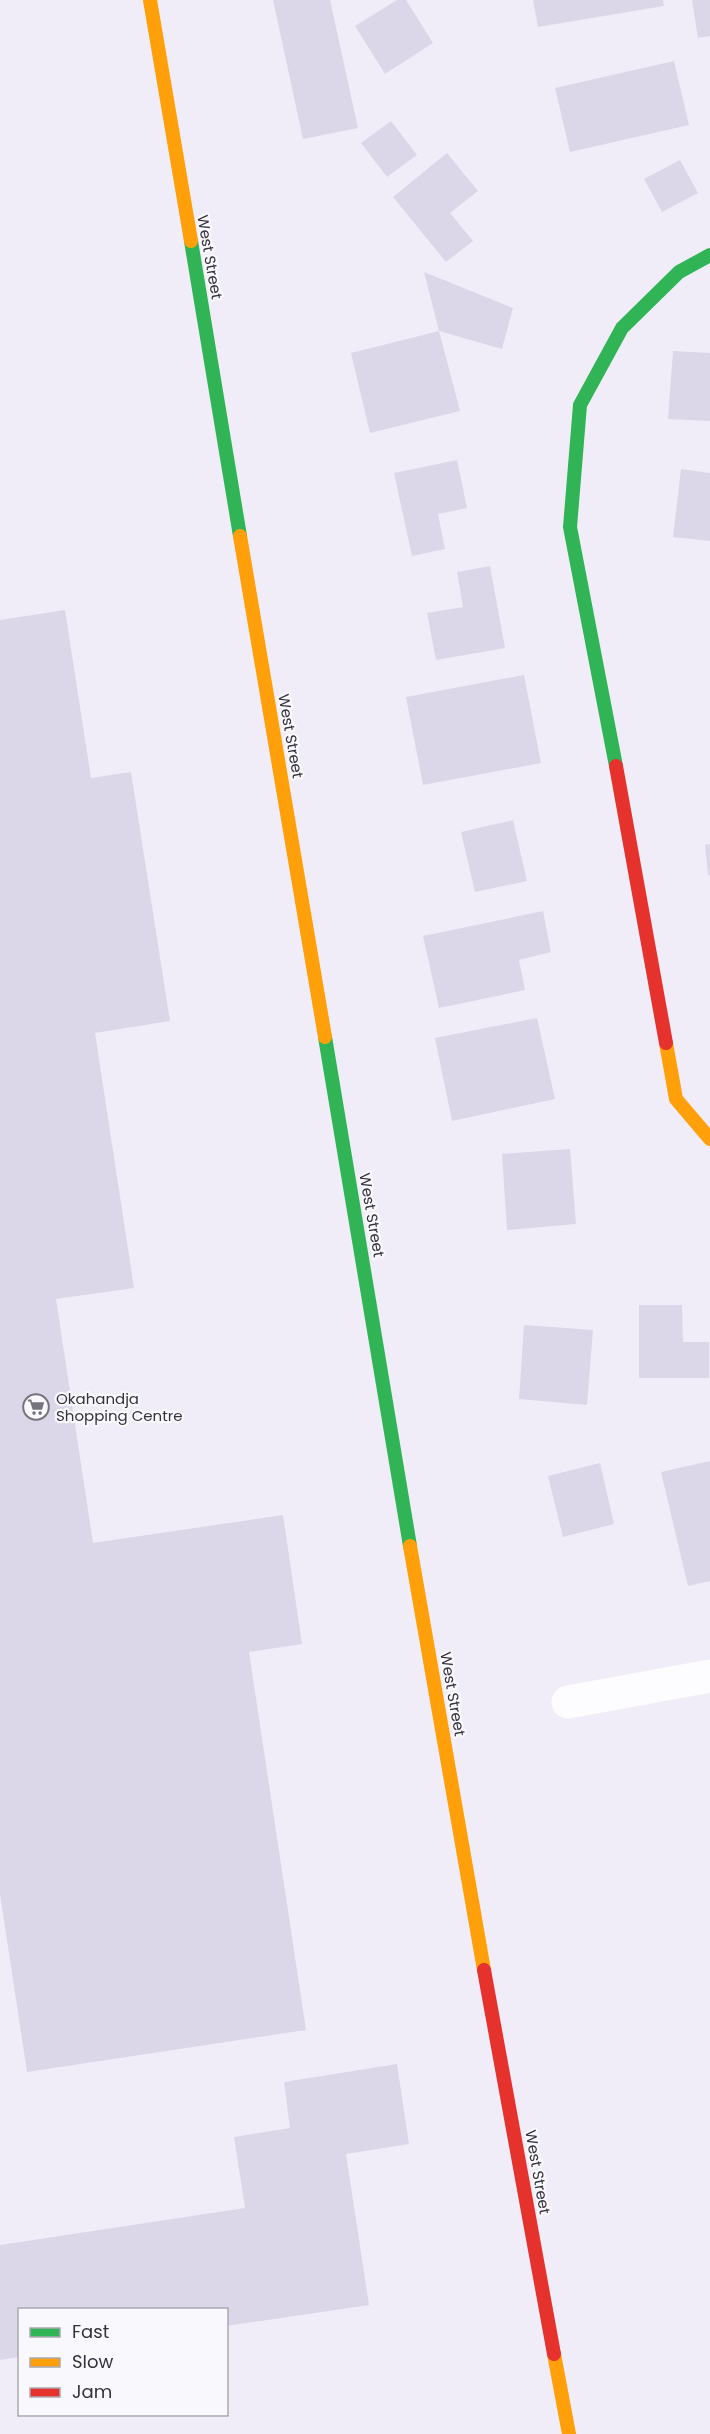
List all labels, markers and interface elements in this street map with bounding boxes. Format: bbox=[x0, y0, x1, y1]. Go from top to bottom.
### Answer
street label: West Street bbox=[192, 213, 228, 301]
street label: West Street bbox=[273, 692, 309, 780]
street label: West Street bbox=[354, 1171, 390, 1259]
place label: Okahandja Shopping Centre bbox=[56, 1388, 183, 1426]
supermarket icon: Okahandja Shopping Centre bbox=[21, 1392, 51, 1422]
street label: West Street bbox=[435, 1650, 471, 1738]
street label: West Street bbox=[520, 2128, 556, 2216]
legend bbox=[18, 2308, 228, 2416]
text: Fast bbox=[72, 2319, 109, 2344]
text: Slow bbox=[72, 2349, 114, 2374]
text: Jam bbox=[72, 2379, 112, 2404]

